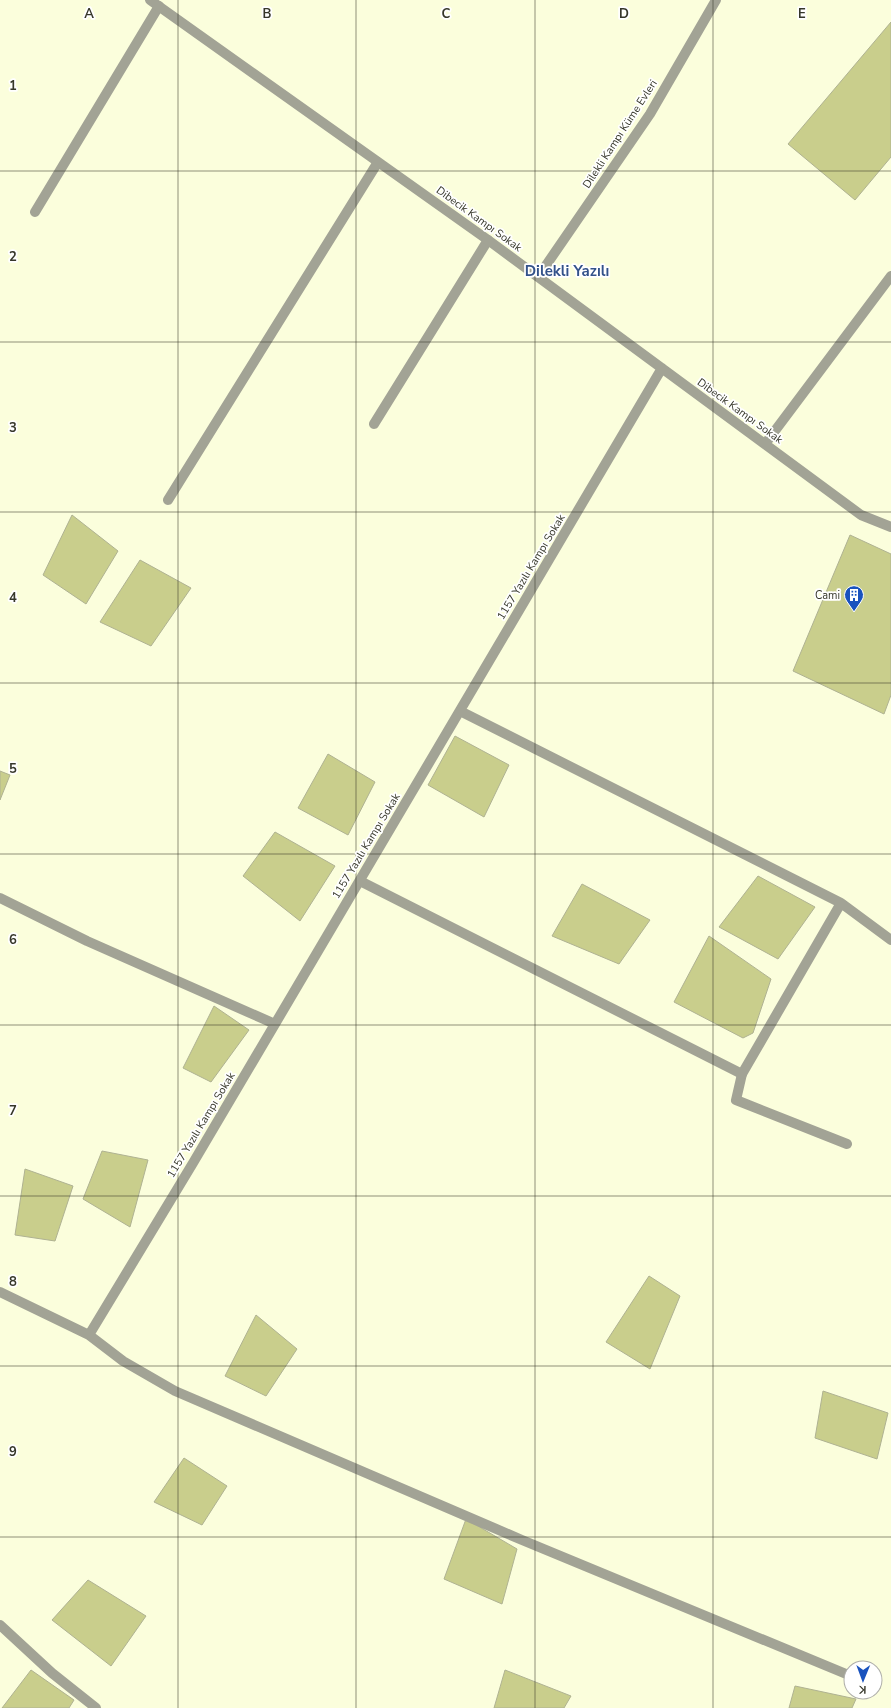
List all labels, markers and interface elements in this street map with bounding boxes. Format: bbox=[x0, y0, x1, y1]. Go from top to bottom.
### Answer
text: A bbox=[84, 5, 94, 23]
text: B bbox=[263, 5, 272, 23]
text: C bbox=[442, 5, 451, 23]
text: D bbox=[619, 5, 629, 23]
text: E bbox=[798, 5, 806, 23]
text: 1 bbox=[9, 77, 17, 95]
street label: Dilekli Kampı Küme Evleri bbox=[579, 77, 661, 191]
street label: Dibecik Kampı Sokak bbox=[433, 183, 525, 255]
text: 2 bbox=[9, 248, 17, 266]
district label: Dilekli Yazılı bbox=[525, 261, 609, 281]
street label: Dibecik Kampı Sokak bbox=[694, 375, 786, 447]
text: 3 bbox=[9, 419, 17, 437]
street label: 1157 Yazılı Kampı Sokak bbox=[494, 511, 569, 623]
building icon: Cami bbox=[843, 584, 865, 612]
place label: Cami bbox=[815, 588, 840, 603]
text: 4 bbox=[9, 589, 17, 607]
text: 5 bbox=[9, 760, 17, 778]
street label: 1157 Yazılı Kampı Sokak bbox=[329, 790, 404, 902]
text: 6 bbox=[9, 931, 17, 949]
street label: 1157 Yazılı Kampı Sokak bbox=[164, 1069, 239, 1181]
text: 7 bbox=[9, 1102, 17, 1120]
text: 8 bbox=[9, 1273, 17, 1291]
text: 9 bbox=[9, 1443, 17, 1461]
north arrow bbox=[843, 1660, 883, 1700]
text: K bbox=[858, 1682, 867, 1697]

